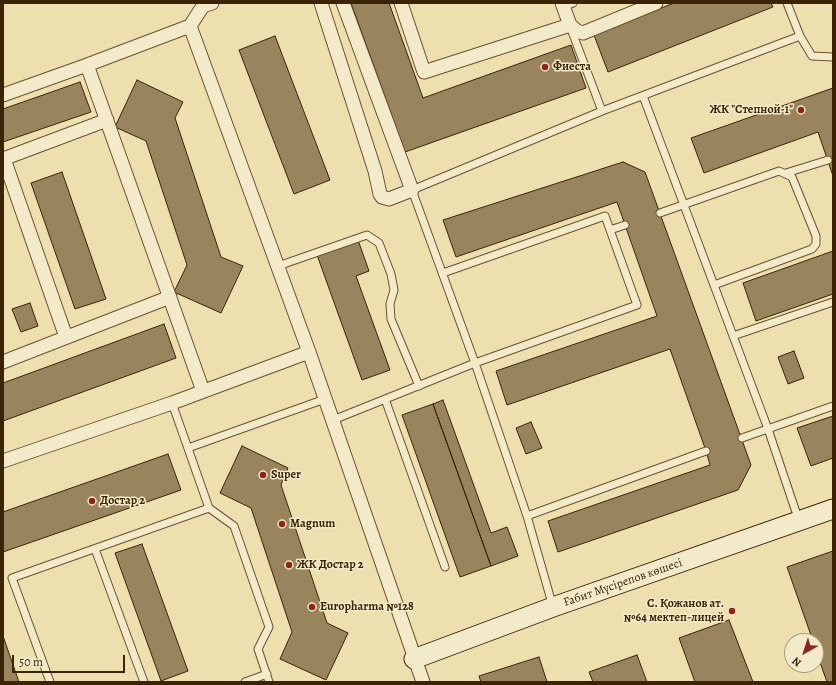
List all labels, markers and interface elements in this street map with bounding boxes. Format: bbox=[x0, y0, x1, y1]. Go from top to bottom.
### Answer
place label: Фиеста bbox=[553, 60, 591, 74]
marker: Фиеста bbox=[540, 62, 550, 72]
place label: ЖК "Степной-1" bbox=[710, 103, 793, 117]
marker: ЖК "Степной-1" bbox=[796, 105, 806, 115]
place label: Super bbox=[271, 468, 301, 482]
marker: Super bbox=[258, 470, 268, 480]
place label: Достар 2 bbox=[100, 494, 145, 508]
marker: Достар 2 bbox=[87, 496, 97, 506]
place label: Magnum bbox=[290, 517, 335, 531]
marker: Magnum bbox=[277, 519, 287, 529]
street label: Ғабит Мүсірепов көшесі bbox=[562, 556, 684, 610]
place label: ЖК Достар 2 bbox=[297, 558, 364, 572]
marker: ЖК Достар 2 bbox=[284, 560, 294, 570]
place label: С. Қожанов ат. №64 мектеп-лицей bbox=[624, 597, 724, 625]
place label: Europharma №128 bbox=[320, 600, 414, 614]
marker: Europharma №128 bbox=[307, 602, 317, 612]
marker: С. Қожанов ат. №64 мектеп-лицей bbox=[727, 606, 737, 616]
north arrow bbox=[784, 633, 824, 673]
scale bar bbox=[14, 647, 127, 673]
text: 50 m bbox=[19, 654, 43, 670]
text: N bbox=[789, 654, 805, 670]

